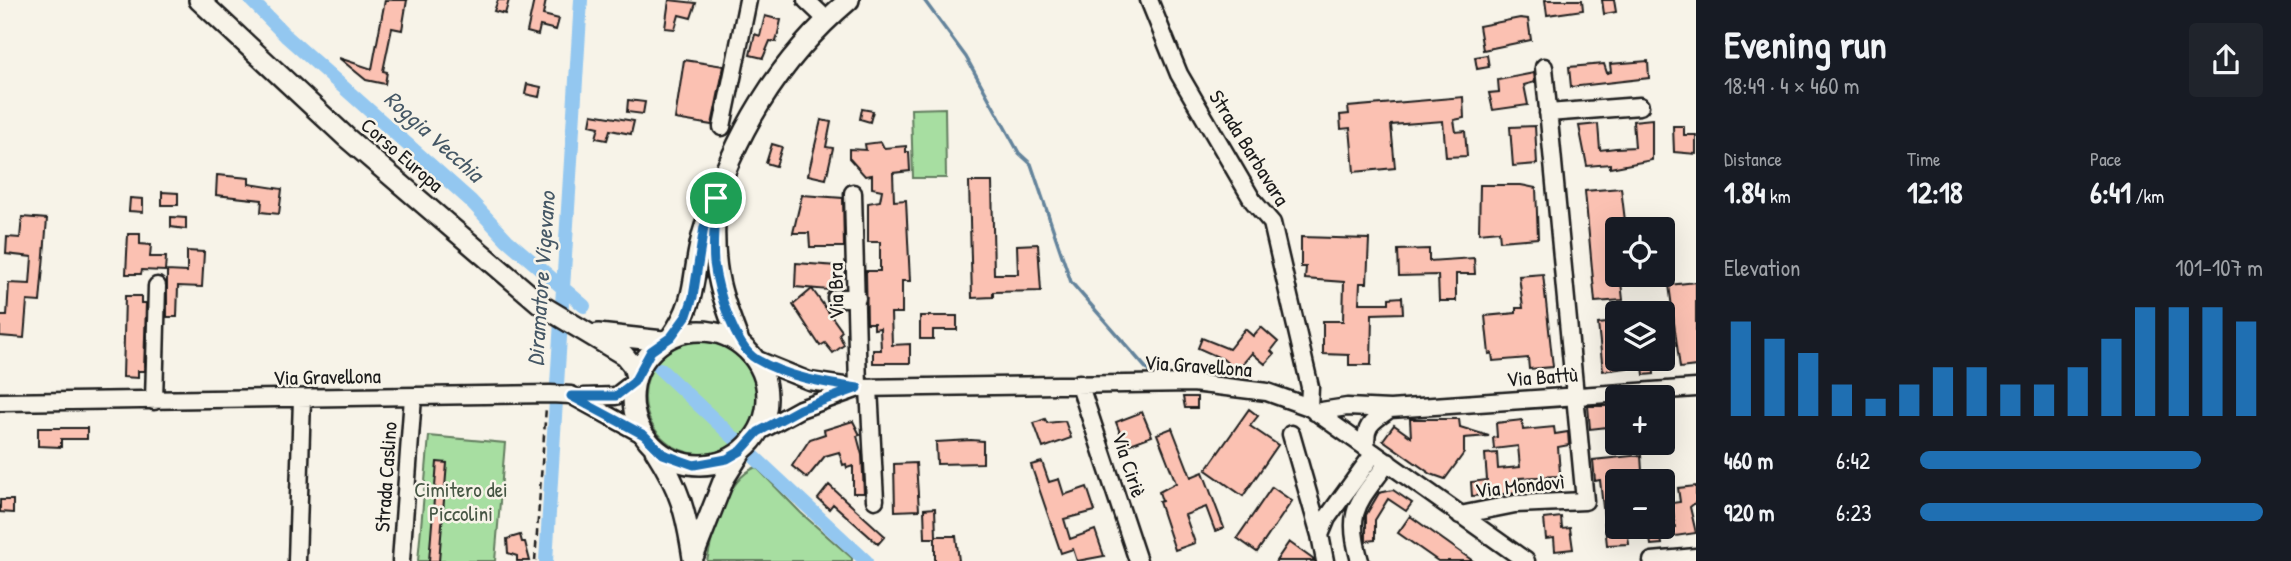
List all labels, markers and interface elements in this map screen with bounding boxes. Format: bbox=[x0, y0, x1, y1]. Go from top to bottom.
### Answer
text: Evening run bbox=[1724, 18, 1887, 70]
button: share bbox=[2189, 23, 2263, 97]
text: 18:49 · 4 × 460 m bbox=[1724, 70, 1859, 101]
water label: Roggia Vecchia bbox=[377, 83, 492, 190]
street label: Strada Barbavara bbox=[1202, 84, 1296, 211]
street label: Corso Europa bbox=[355, 111, 450, 199]
text: Distance bbox=[1724, 146, 1782, 172]
text: Time bbox=[1907, 146, 1941, 172]
text: Pace bbox=[2090, 146, 2122, 172]
pin bbox=[686, 168, 746, 228]
text: 1.84 bbox=[1724, 172, 1766, 212]
text: 12:18 bbox=[1907, 172, 1963, 212]
text: 6:41 bbox=[2090, 172, 2131, 212]
icon: arrive bbox=[697, 179, 735, 217]
text: km bbox=[1766, 183, 1791, 209]
text: /km bbox=[2131, 183, 2164, 209]
water label: Diramatore Vigevano bbox=[519, 189, 563, 367]
map controls bbox=[1605, 217, 1675, 539]
button: locate bbox=[1605, 217, 1675, 287]
text: Elevation bbox=[1724, 252, 1800, 283]
text: 101–107 m bbox=[2175, 252, 2263, 283]
street label: Via Bra bbox=[821, 262, 850, 320]
button: layers bbox=[1605, 301, 1675, 371]
street label: Via Gravellona bbox=[1143, 347, 1253, 384]
street label: Via Battù bbox=[1505, 360, 1579, 393]
street label: Via Gravellona bbox=[273, 361, 381, 392]
button: + bbox=[1605, 385, 1675, 455]
street label: Strada Caslino bbox=[367, 421, 404, 533]
street label: Via Ciriè bbox=[1105, 429, 1154, 501]
text: 460 m bbox=[1724, 445, 1773, 476]
text: 6:42 bbox=[1836, 445, 1870, 476]
street label: Via Mondovì bbox=[1474, 466, 1566, 505]
button: − bbox=[1605, 469, 1675, 539]
park label: Cimitero dei Piccolini bbox=[414, 475, 508, 528]
text: 920 m bbox=[1724, 497, 1774, 528]
text: 6:23 bbox=[1836, 497, 1872, 528]

